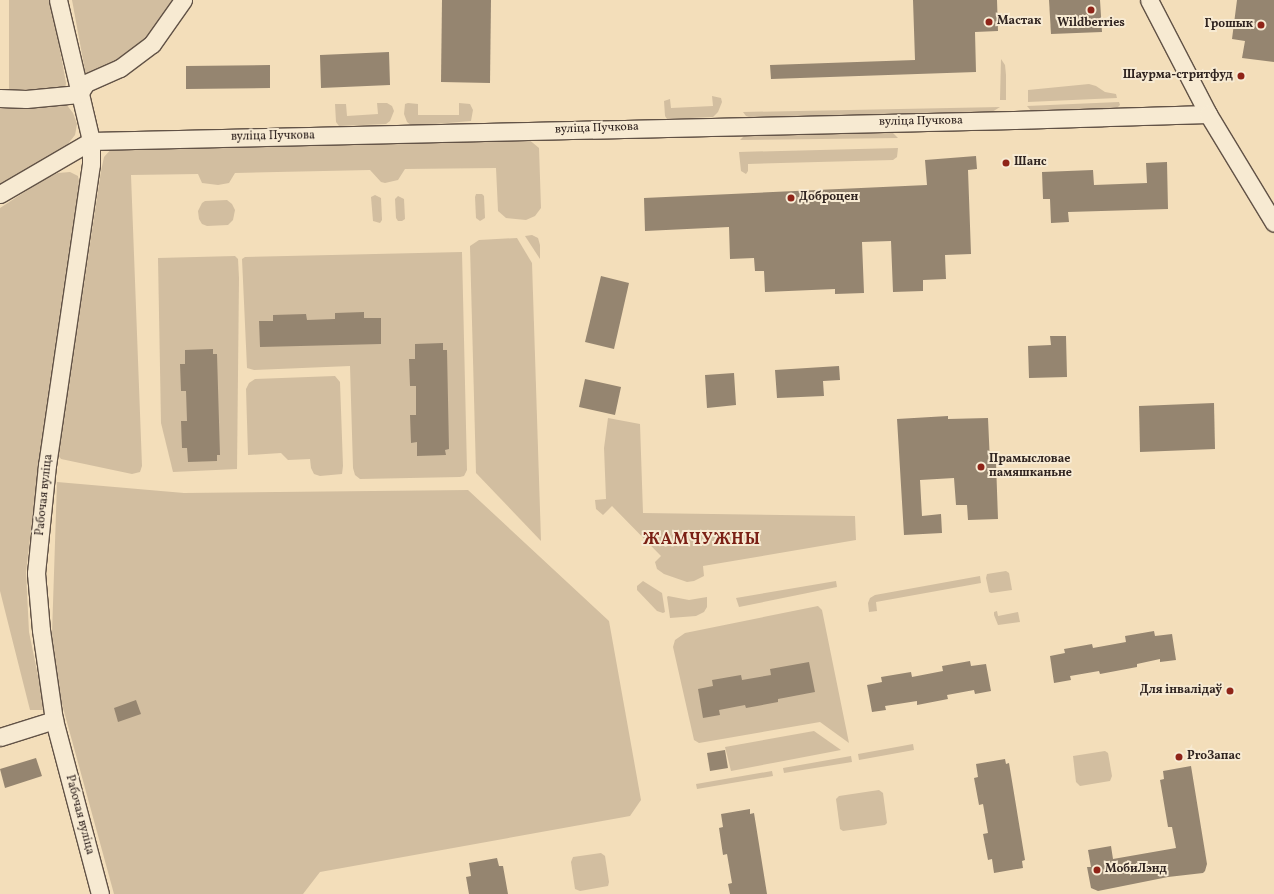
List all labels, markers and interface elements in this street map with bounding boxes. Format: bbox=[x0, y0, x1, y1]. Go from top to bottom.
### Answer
marker: Wildberries bbox=[1086, 5, 1096, 15]
place label: Мастак bbox=[997, 15, 1041, 29]
marker: Мастак bbox=[984, 17, 994, 27]
place label: Wildberries bbox=[1057, 17, 1125, 31]
place label: Грошык bbox=[1205, 18, 1253, 32]
marker: Грошык bbox=[1256, 20, 1266, 30]
place label: Шаурма-стритфуд bbox=[1123, 69, 1233, 83]
marker: Шаурма-стритфуд bbox=[1236, 71, 1246, 81]
street label: вуліца Пучкова bbox=[879, 114, 963, 130]
street label: вуліца Пучкова bbox=[555, 120, 639, 138]
street label: вуліца Пучкова bbox=[231, 129, 315, 145]
place label: Шанс bbox=[1014, 156, 1047, 170]
marker: Шанс bbox=[1001, 158, 1011, 168]
place label: Доброцен bbox=[799, 191, 858, 205]
marker: Доброцен bbox=[786, 193, 796, 203]
street label: Рабочая вуліца bbox=[34, 453, 56, 537]
place label: Прамысловае памяшканьне bbox=[989, 453, 1072, 481]
marker: Прамысловае памяшканьне bbox=[976, 462, 986, 472]
district label: ЖАМЧУЖНЫ bbox=[643, 530, 761, 550]
place label: Для інвалідаў bbox=[1140, 684, 1222, 698]
marker: Для інвалідаў bbox=[1225, 686, 1235, 696]
place label: ProЗапас bbox=[1187, 750, 1241, 764]
marker: ProЗапас bbox=[1174, 752, 1184, 762]
street label: Рабочая вуліца bbox=[61, 774, 97, 856]
place label: МобиЛэнд bbox=[1105, 863, 1167, 877]
marker: МобиЛэнд bbox=[1092, 865, 1102, 875]

